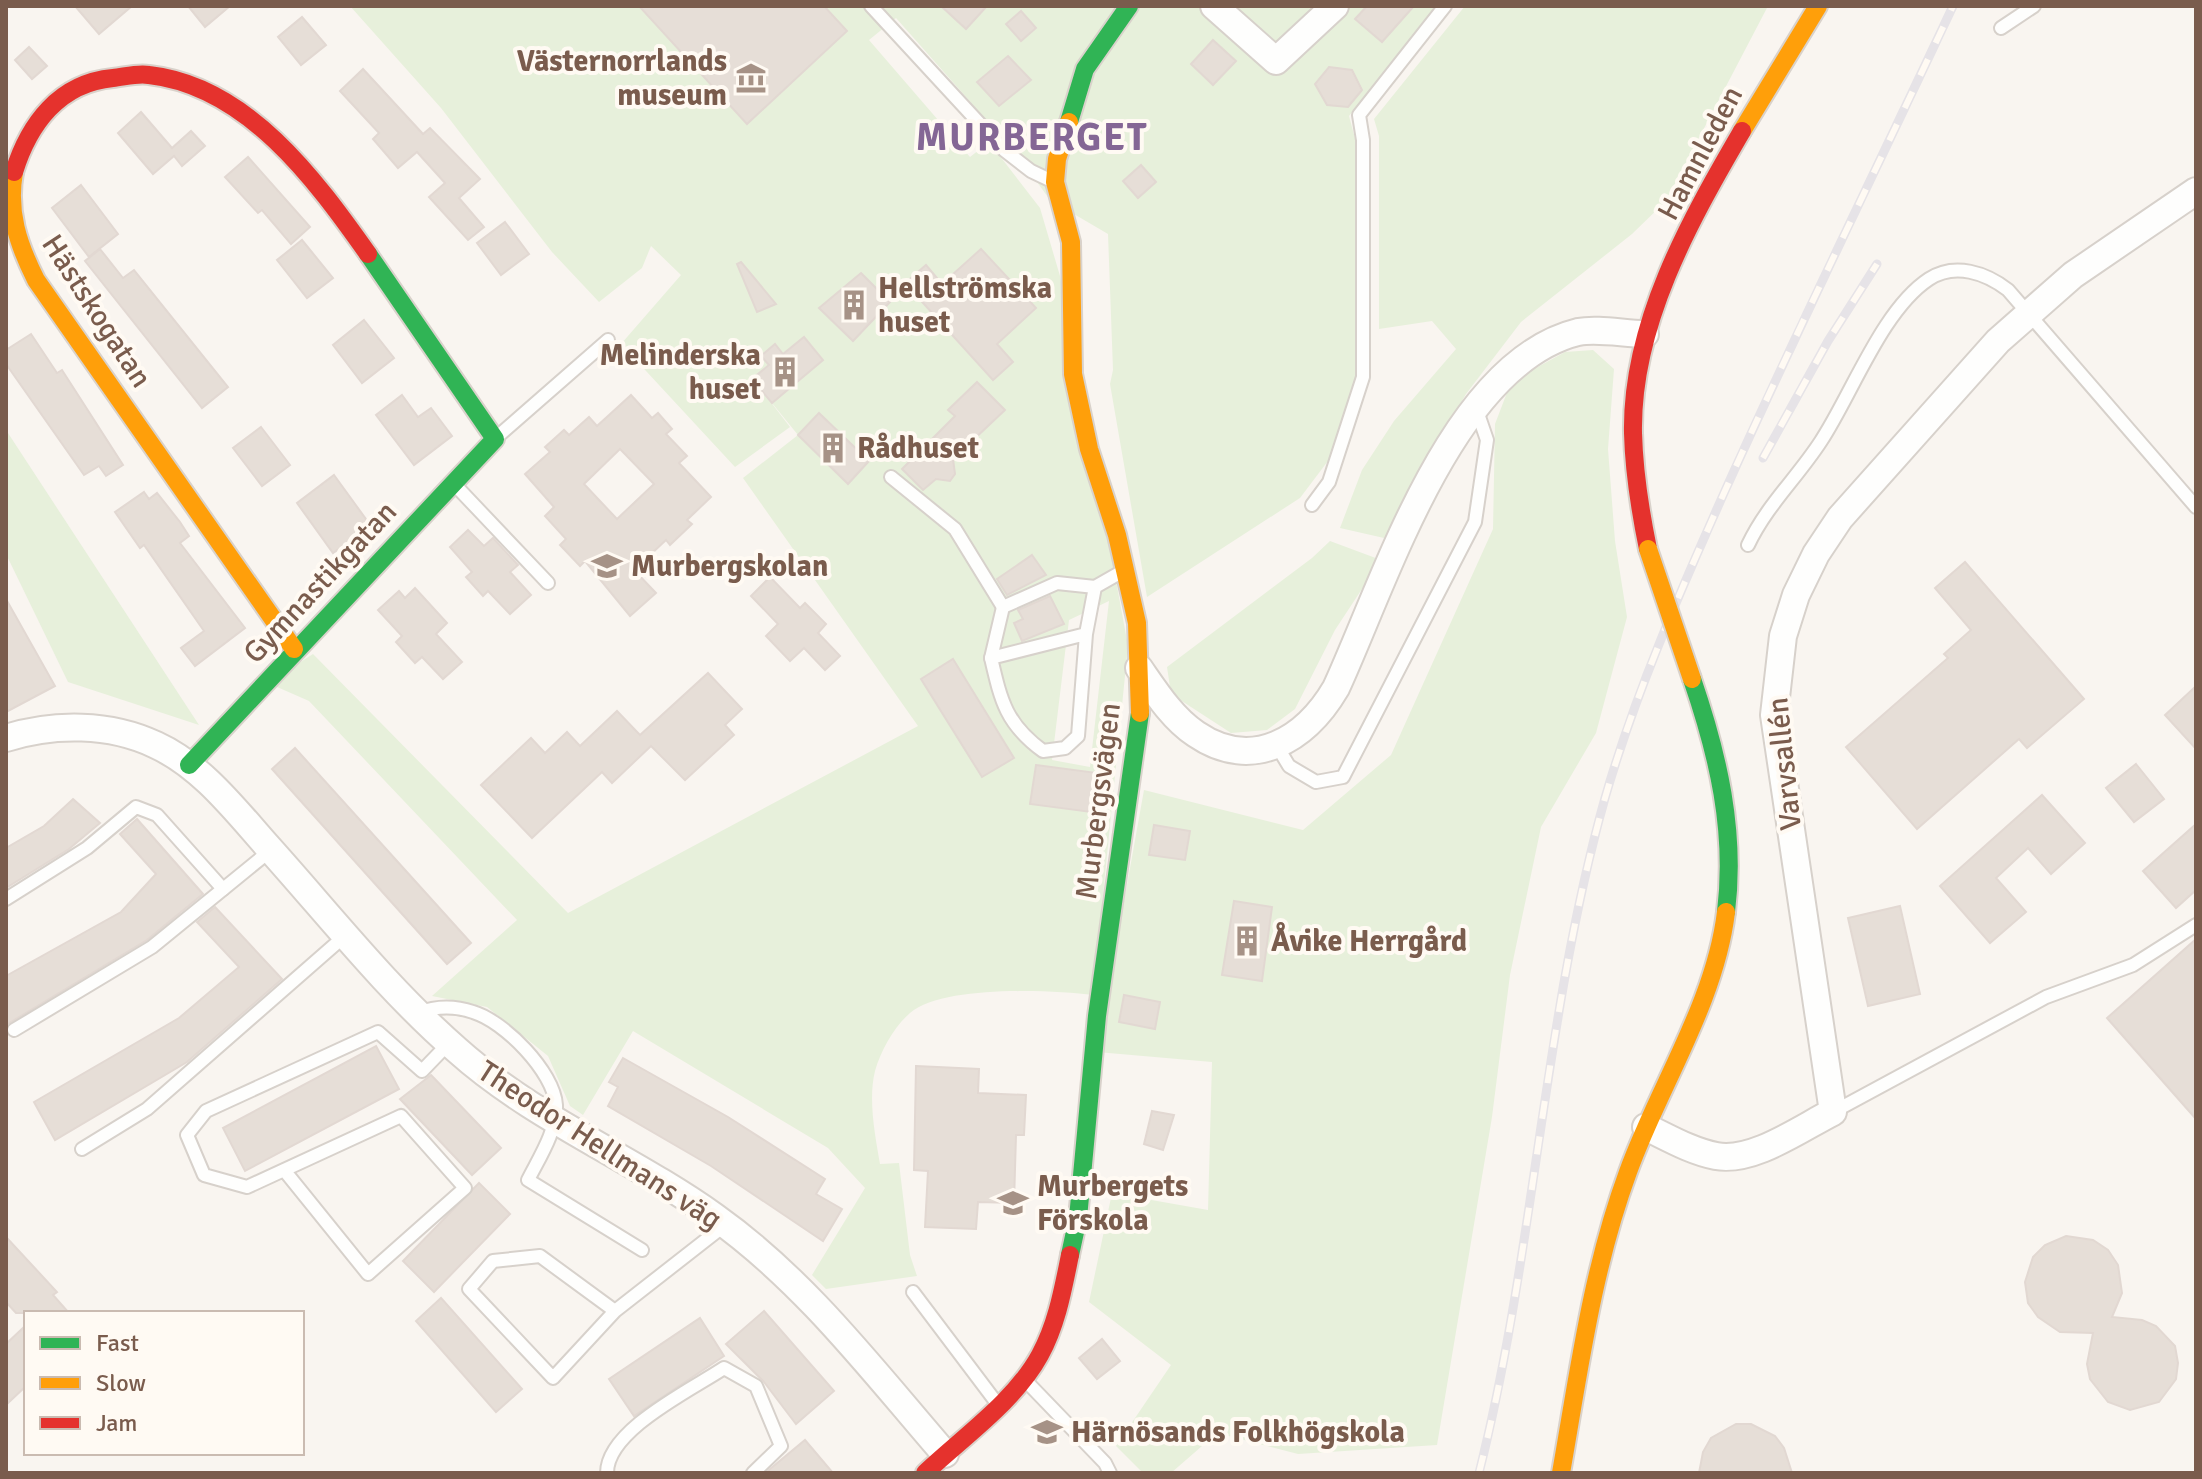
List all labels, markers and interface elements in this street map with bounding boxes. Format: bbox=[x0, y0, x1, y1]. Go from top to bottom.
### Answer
place label: Västernorrlands museum bbox=[517, 43, 727, 114]
museum icon: Västernorrlands museum bbox=[734, 61, 768, 95]
street label: Hamnleden bbox=[1650, 80, 1751, 227]
district label: MURBERGET bbox=[916, 114, 1148, 161]
street label: Hästskogatan bbox=[33, 228, 160, 395]
place label: Hellströmska huset bbox=[878, 270, 1052, 341]
building icon: Hellströmska huset bbox=[837, 288, 871, 322]
place label: Melinderska huset bbox=[599, 337, 761, 408]
building icon: Melinderska huset bbox=[768, 355, 802, 389]
place label: Rådhuset bbox=[857, 430, 979, 467]
building icon: Rådhuset bbox=[816, 431, 850, 465]
street label: Gymnastikgatan bbox=[236, 494, 405, 671]
place label: Murbergskolan bbox=[631, 548, 828, 585]
school or university icon: Murbergskolan bbox=[590, 549, 624, 583]
street label: Varvsallén bbox=[1759, 696, 1810, 832]
street label: Murbergsvägen bbox=[1068, 700, 1129, 902]
place label: Åvike Herrgård bbox=[1271, 922, 1467, 960]
building icon: Åvike Herrgård bbox=[1230, 924, 1264, 958]
street label: Theodor Hellmans väg bbox=[471, 1053, 729, 1238]
place label: Murbergets Förskola bbox=[1037, 1168, 1188, 1239]
school or university icon: Murbergets Förskola bbox=[996, 1186, 1030, 1220]
legend bbox=[24, 1311, 304, 1455]
text: Fast bbox=[96, 1328, 139, 1358]
text: Slow bbox=[96, 1368, 146, 1398]
text: Jam bbox=[96, 1408, 137, 1438]
place label: Härnösands Folkhögskola bbox=[1071, 1414, 1405, 1451]
school or university icon: Härnösands Folkhögskola bbox=[1030, 1415, 1064, 1449]

